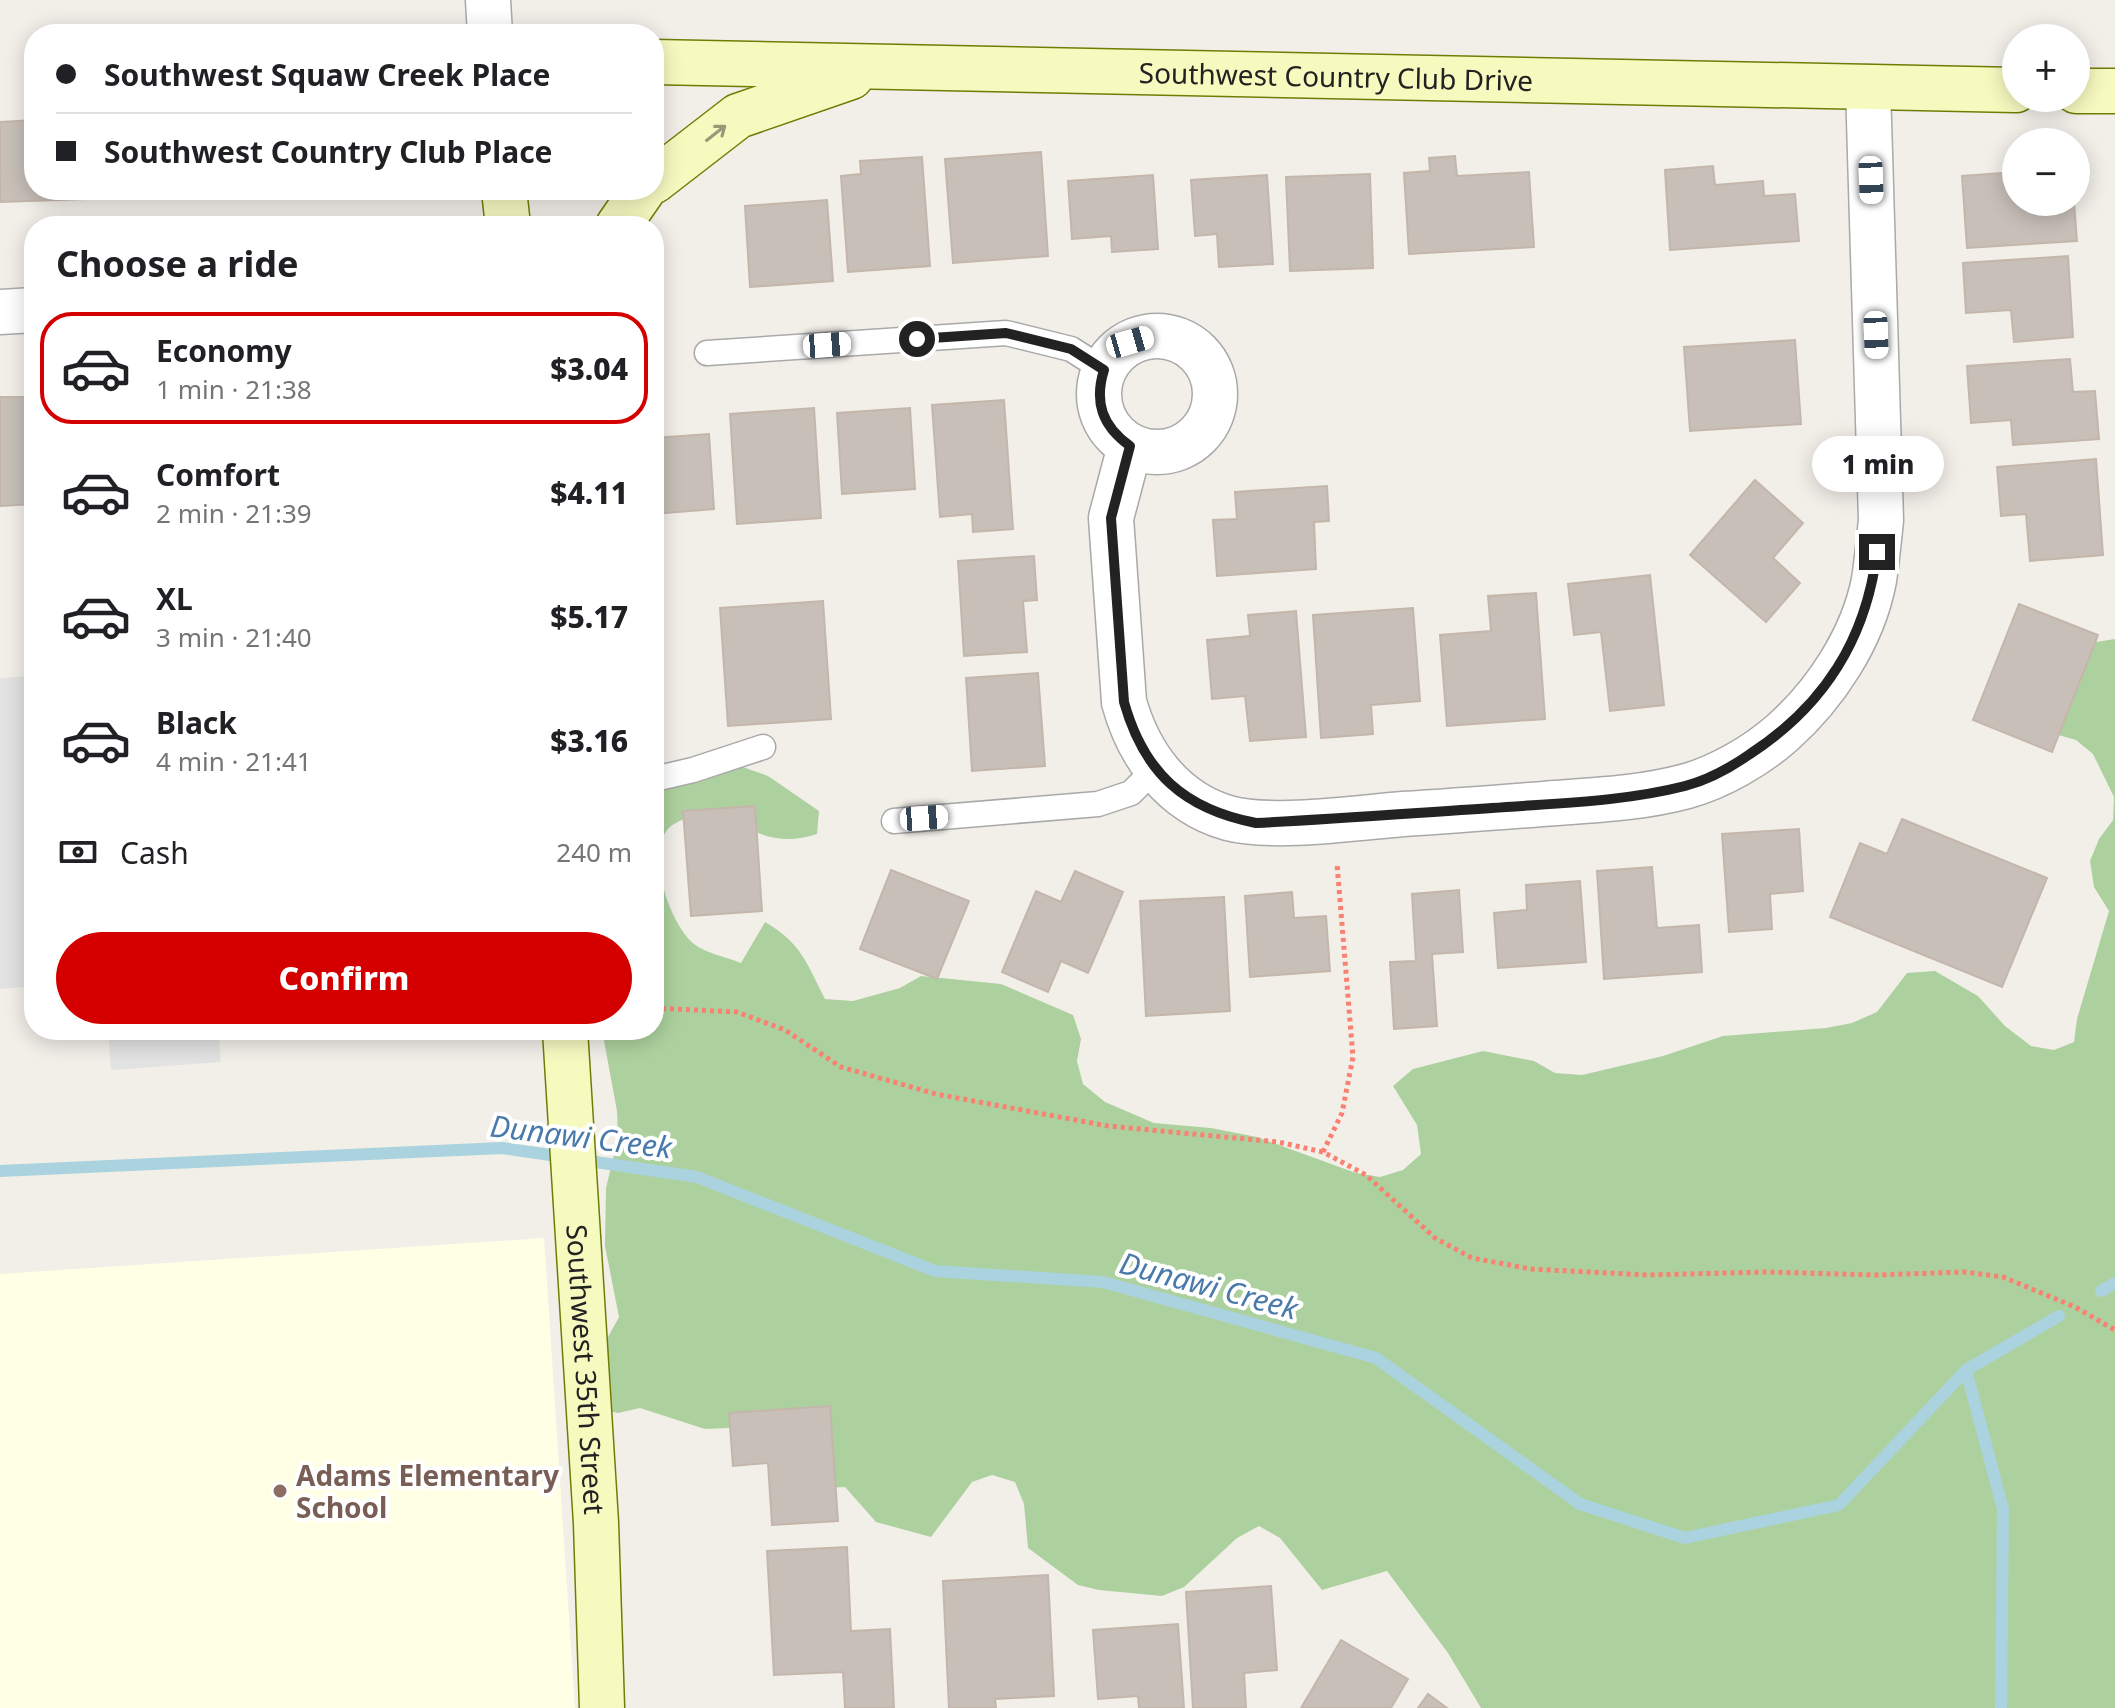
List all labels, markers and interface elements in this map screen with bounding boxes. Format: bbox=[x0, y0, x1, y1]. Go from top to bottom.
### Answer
map controls bbox=[2002, 24, 2090, 216]
button: + bbox=[2002, 24, 2090, 112]
street label: Southwest Country Club Drive bbox=[1138, 53, 1533, 99]
text: Southwest Squaw Creek Place bbox=[104, 54, 550, 95]
one-way arrow bbox=[705, 125, 726, 142]
button: − bbox=[2002, 128, 2090, 216]
text: Southwest Country Club Place bbox=[104, 131, 553, 172]
car bbox=[1858, 156, 1884, 204]
text: Choose a ride bbox=[56, 239, 298, 288]
car bbox=[1863, 311, 1889, 359]
route start bbox=[899, 321, 935, 357]
car bbox=[1104, 324, 1156, 360]
text: Economy bbox=[156, 330, 292, 371]
car bbox=[802, 331, 852, 359]
icon: car bbox=[60, 332, 132, 404]
text: $3.04 bbox=[550, 348, 628, 389]
text: 1 min · 21:38 bbox=[156, 371, 312, 407]
callout: 1 min bbox=[1811, 436, 1943, 492]
text: 1 min bbox=[1842, 446, 1914, 482]
text: Comfort bbox=[156, 454, 280, 495]
icon: car bbox=[60, 456, 132, 528]
text: $4.11 bbox=[550, 472, 628, 513]
text: 2 min · 21:39 bbox=[156, 495, 312, 531]
route end bbox=[1859, 534, 1895, 570]
text: XL bbox=[156, 578, 193, 619]
icon: car bbox=[60, 580, 132, 652]
text: $5.17 bbox=[550, 596, 628, 637]
text: 3 min · 21:40 bbox=[156, 619, 312, 655]
text: Black bbox=[156, 702, 237, 743]
icon: car bbox=[60, 704, 132, 776]
text: $3.16 bbox=[550, 720, 628, 761]
text: 4 min · 21:41 bbox=[156, 743, 312, 779]
car bbox=[899, 804, 949, 832]
icon: cash bbox=[56, 830, 100, 874]
text: Cash bbox=[120, 832, 189, 873]
text: 240 m bbox=[556, 834, 632, 870]
button: Confirm bbox=[56, 932, 632, 1024]
water label: Dunawi Creek bbox=[488, 1105, 675, 1168]
street label: Southwest 35th Street bbox=[558, 1223, 614, 1516]
water label: Dunawi Creek bbox=[1115, 1242, 1304, 1329]
place label: Adams Elementary School bbox=[296, 1456, 559, 1526]
marker: Adams Elementary School bbox=[271, 1482, 289, 1500]

